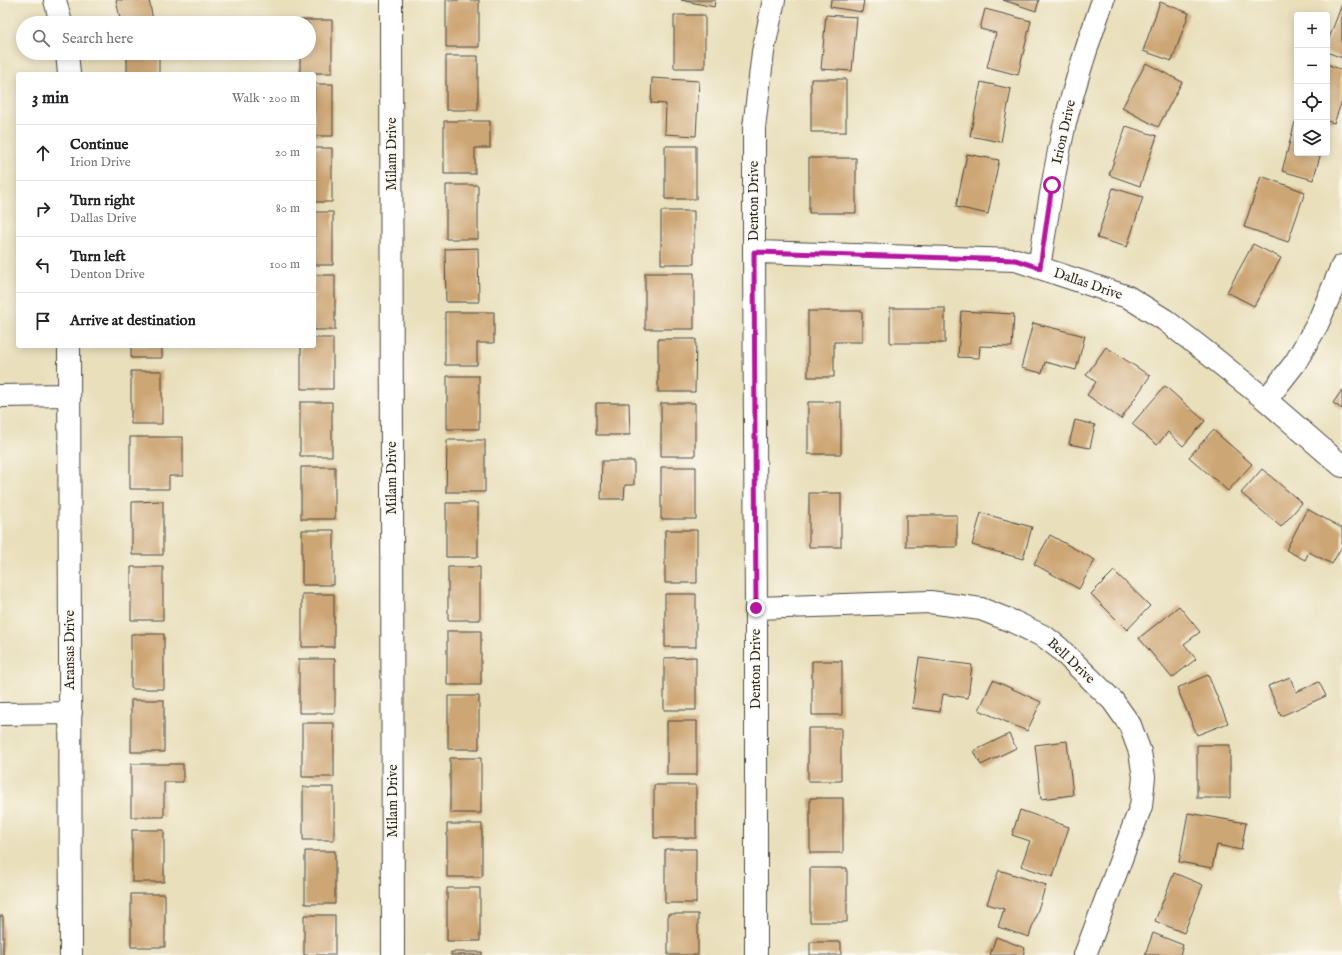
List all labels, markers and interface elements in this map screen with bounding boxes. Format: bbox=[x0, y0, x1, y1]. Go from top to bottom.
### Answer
map controls bbox=[1294, 12, 1330, 156]
button: + bbox=[1294, 12, 1330, 48]
search box bbox=[16, 16, 316, 60]
icon: search bbox=[30, 27, 52, 49]
text: Search here bbox=[62, 29, 133, 48]
button: − bbox=[1294, 48, 1330, 84]
button: locate bbox=[1294, 84, 1330, 120]
text: 3 min bbox=[32, 88, 69, 109]
text: Walk · 200 m bbox=[232, 90, 300, 107]
street label: Irion Drive bbox=[1048, 98, 1080, 166]
street label: Milam Drive bbox=[383, 117, 401, 191]
button: layers bbox=[1294, 120, 1330, 156]
text: Continue bbox=[70, 135, 128, 154]
icon: ahead bbox=[32, 142, 54, 164]
text: 20 m bbox=[275, 144, 300, 161]
text: Irion Drive bbox=[70, 154, 131, 171]
street label: Denton Drive bbox=[745, 160, 763, 241]
route start bbox=[1043, 176, 1061, 194]
text: Turn right bbox=[70, 191, 135, 210]
icon: right bbox=[32, 198, 54, 220]
text: 80 m bbox=[276, 200, 300, 217]
text: Dallas Drive bbox=[70, 210, 136, 227]
text: Turn left bbox=[70, 247, 126, 266]
icon: left bbox=[32, 254, 54, 276]
text: 100 m bbox=[270, 256, 300, 273]
street label: Dallas Drive bbox=[1051, 264, 1125, 304]
text: Denton Drive bbox=[70, 266, 145, 283]
icon: arrive bbox=[32, 310, 54, 332]
text: Arrive at destination bbox=[70, 311, 196, 330]
street label: Milam Drive bbox=[383, 441, 401, 515]
route end bbox=[747, 599, 765, 617]
street label: Aransas Drive bbox=[61, 610, 79, 691]
street label: Denton Drive bbox=[747, 628, 765, 709]
street label: Bell Drive bbox=[1043, 634, 1099, 688]
street label: Milam Drive bbox=[384, 764, 402, 838]

